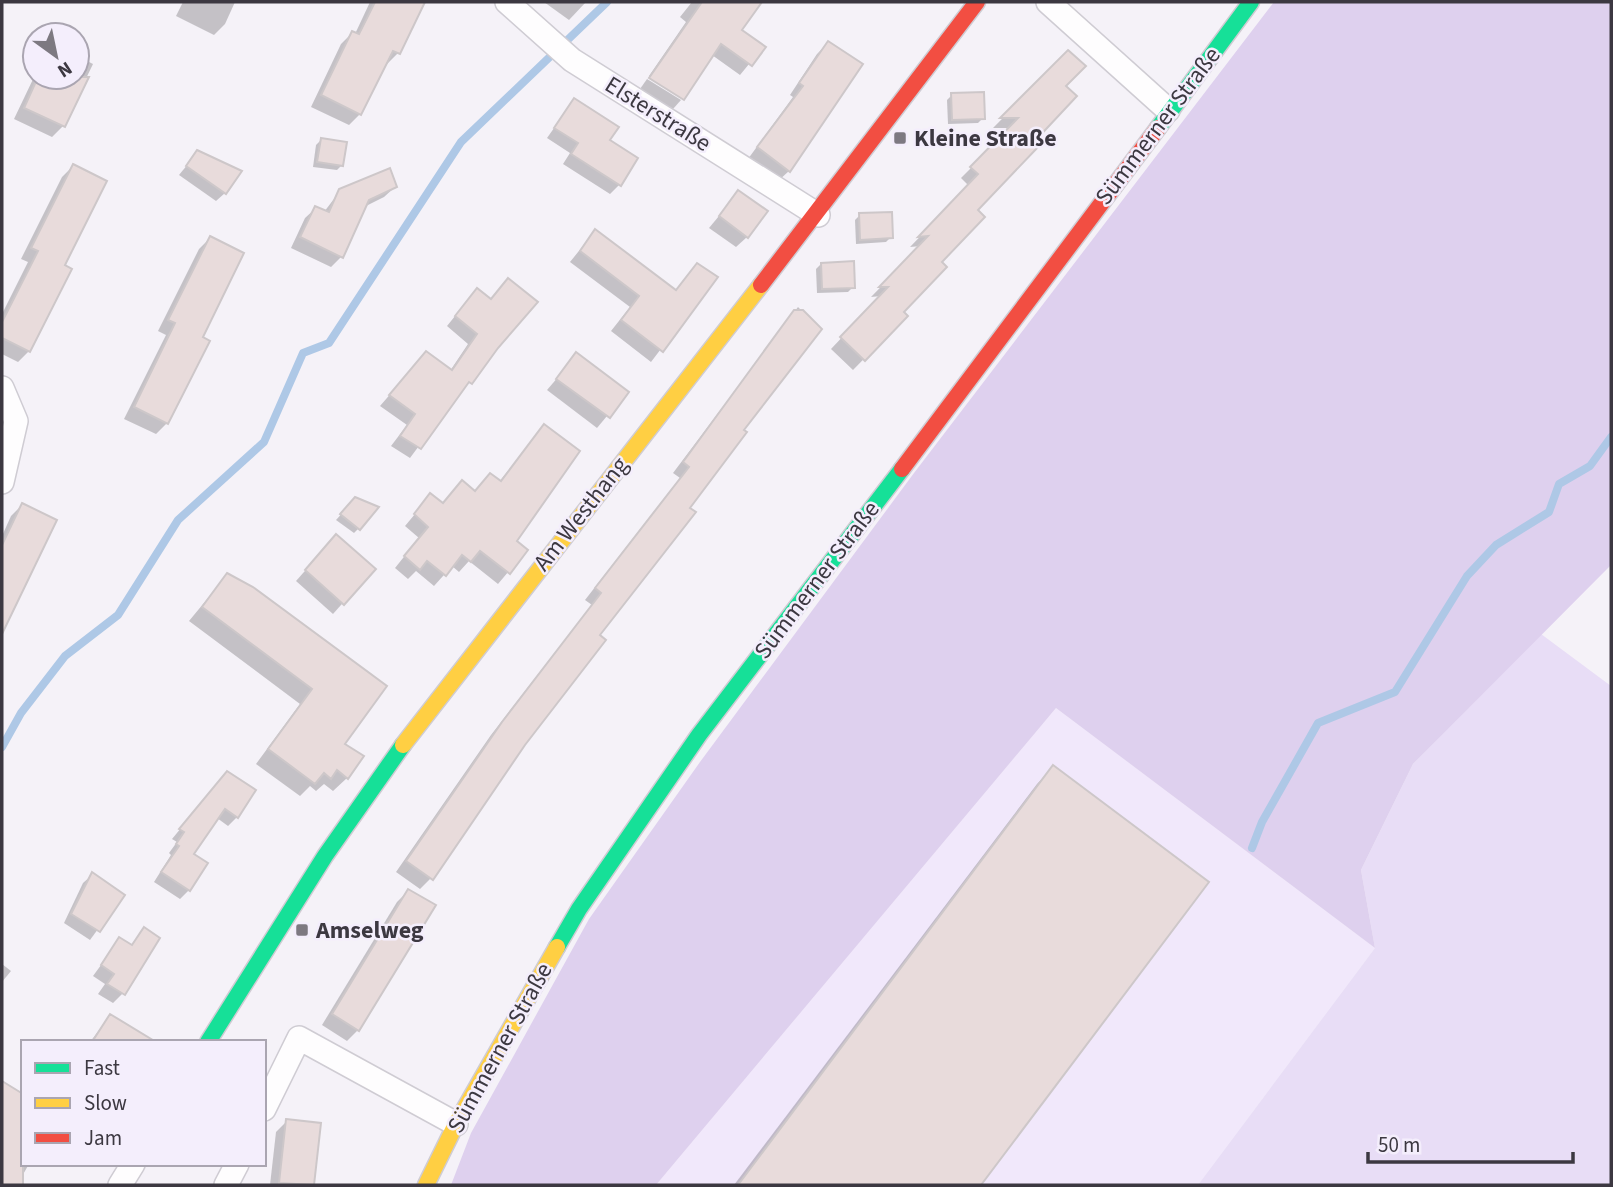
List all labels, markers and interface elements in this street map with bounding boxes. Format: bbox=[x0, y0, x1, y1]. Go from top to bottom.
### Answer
north arrow bbox=[21, 21, 91, 91]
street label: Sümmerner Straße bbox=[1087, 40, 1229, 212]
text: N bbox=[52, 54, 77, 84]
street label: Elsterstraße bbox=[598, 67, 718, 161]
place label: Kleine Straße bbox=[914, 121, 1057, 156]
marker: Kleine Straße bbox=[892, 130, 908, 146]
street label: Am Westhang bbox=[525, 449, 637, 579]
street label: Sümmerner Straße bbox=[746, 494, 888, 666]
place label: Amselweg bbox=[315, 913, 424, 948]
marker: Amselweg bbox=[294, 922, 310, 938]
street label: Sümmerner Straße bbox=[439, 956, 561, 1140]
legend bbox=[21, 1040, 266, 1166]
text: Fast bbox=[84, 1053, 120, 1083]
text: Slow bbox=[84, 1088, 127, 1118]
scale bar bbox=[1368, 1120, 1573, 1164]
text: Jam bbox=[84, 1123, 122, 1153]
text: 50 m bbox=[1378, 1130, 1420, 1160]

